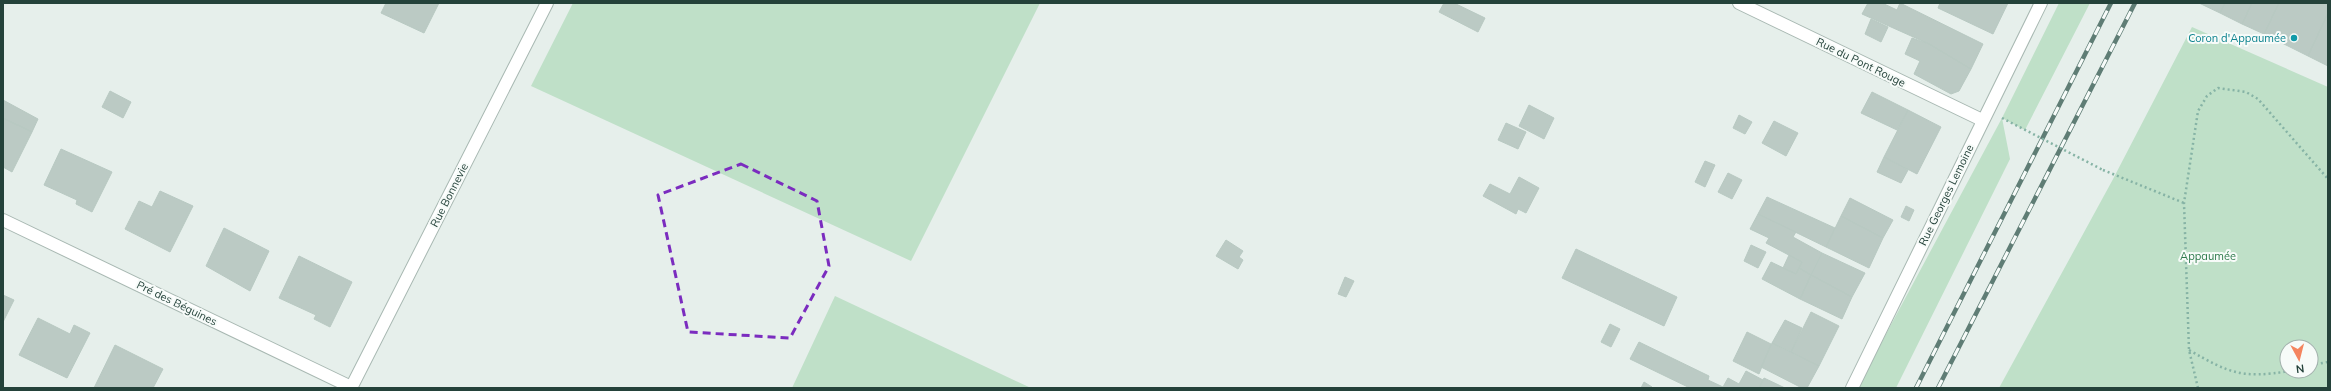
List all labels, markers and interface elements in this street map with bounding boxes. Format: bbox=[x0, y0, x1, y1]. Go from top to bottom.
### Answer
place label: Coron d'Appaumée bbox=[2188, 31, 2286, 45]
marker: Coron d'Appaumée bbox=[2289, 33, 2299, 43]
street label: Rue du Pont Rouge bbox=[1814, 34, 1908, 90]
street label: Rue Georges Lemoine bbox=[1915, 142, 1977, 248]
street label: Rue Bonnevie bbox=[427, 161, 471, 229]
park label: Appaumée bbox=[2180, 249, 2236, 263]
street label: Pré des Béguines bbox=[135, 277, 219, 329]
north arrow bbox=[2279, 339, 2319, 379]
text: N bbox=[2295, 361, 2305, 376]

